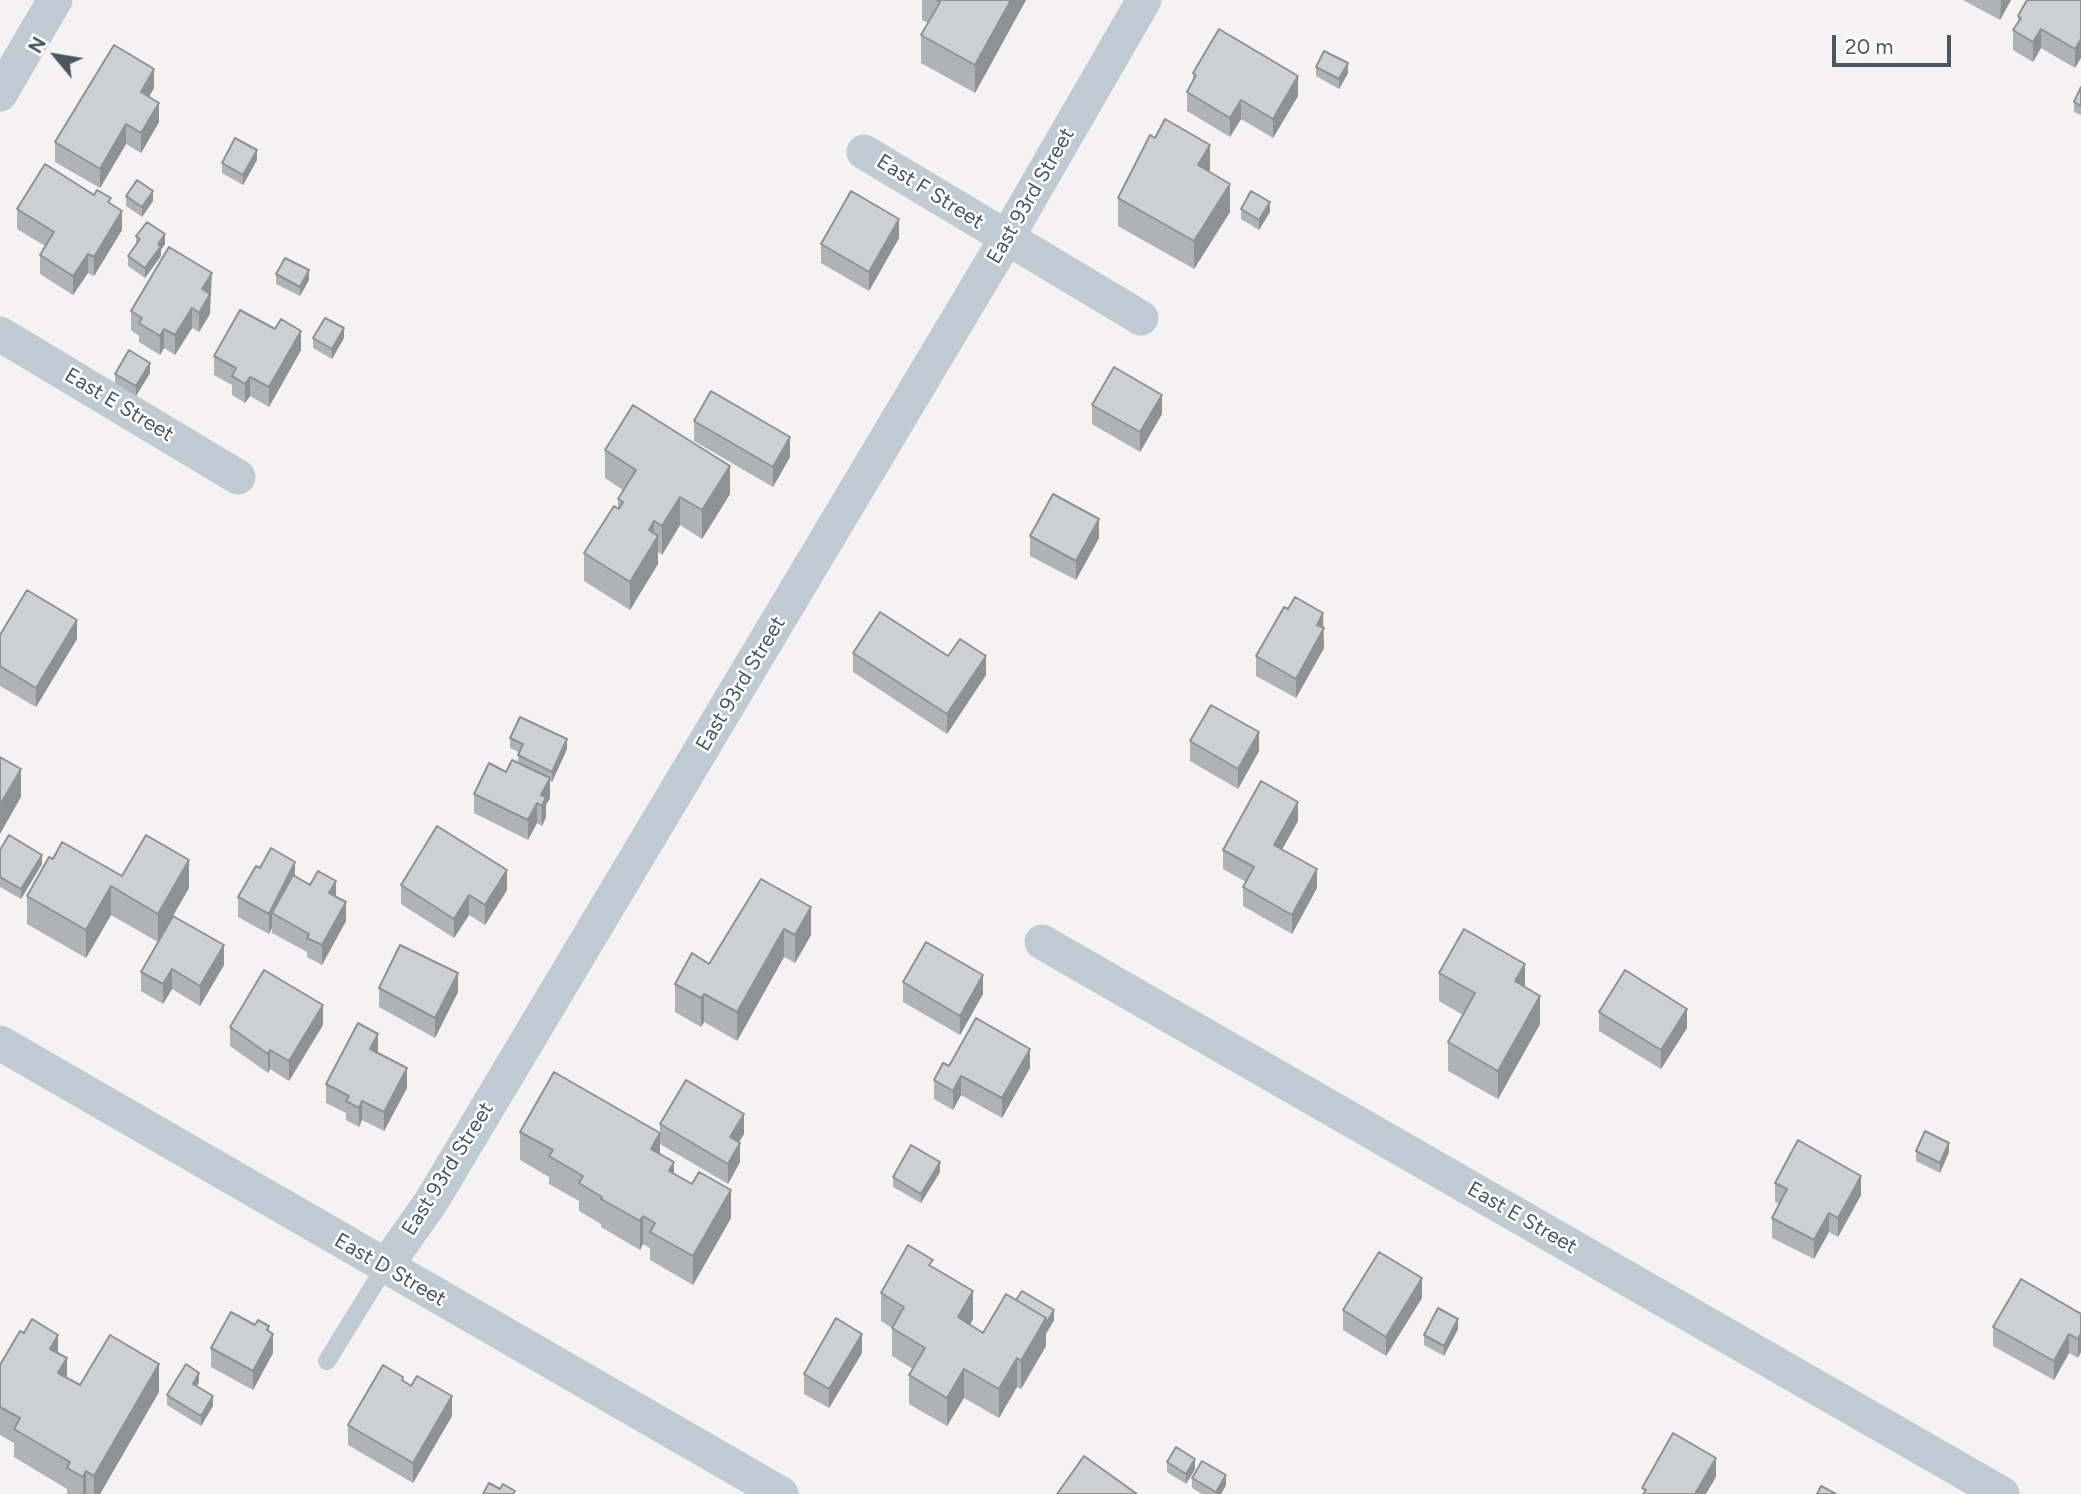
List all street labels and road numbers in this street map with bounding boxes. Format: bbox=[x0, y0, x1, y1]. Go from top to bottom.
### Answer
street label: East 93rd Street bbox=[982, 124, 1080, 268]
street label: East F Street bbox=[872, 149, 988, 235]
street label: East E Street bbox=[60, 363, 178, 447]
street label: East 93rd Street bbox=[691, 612, 791, 756]
street label: East 93rd Street bbox=[397, 1098, 499, 1240]
street label: East E Street bbox=[1463, 1176, 1581, 1260]
street label: East D Street bbox=[330, 1228, 450, 1312]

